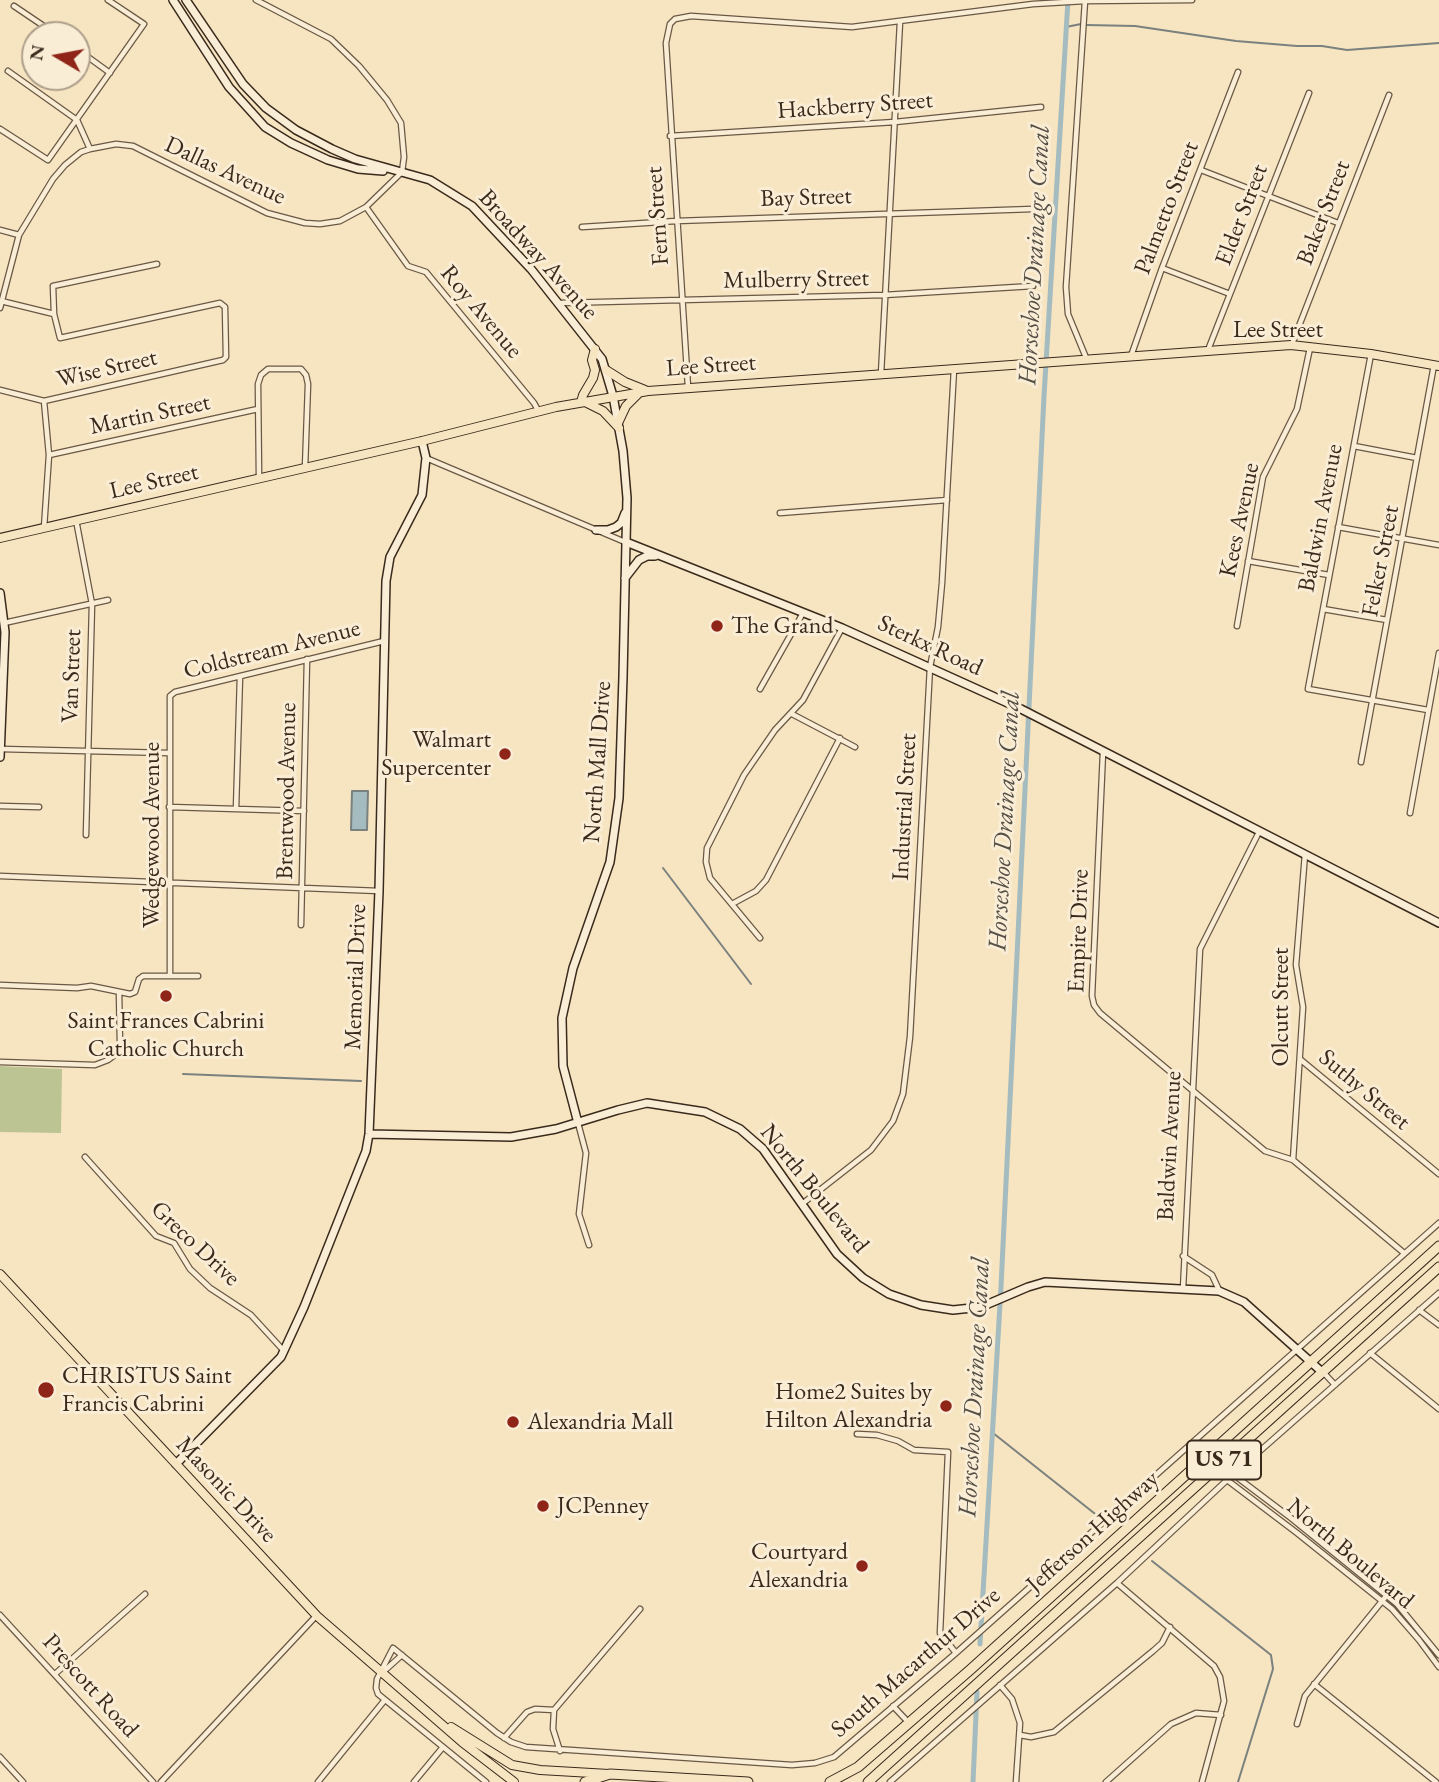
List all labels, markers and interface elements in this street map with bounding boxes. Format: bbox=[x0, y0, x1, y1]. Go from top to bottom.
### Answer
north arrow bbox=[21, 21, 91, 91]
text: N bbox=[23, 43, 50, 62]
street label: Hackberry Street bbox=[776, 86, 934, 126]
water label: Horseshoe Drainage Canal bbox=[1013, 124, 1057, 386]
street label: Dallas Avenue bbox=[160, 130, 290, 212]
street label: Palmetto Street bbox=[1128, 138, 1206, 278]
street label: Baker Street bbox=[1291, 157, 1357, 269]
street label: Elder Street bbox=[1210, 160, 1274, 270]
street label: Fern Street bbox=[640, 166, 676, 266]
street label: Bay Street bbox=[760, 182, 852, 214]
street label: Broadway Avenue bbox=[472, 184, 604, 326]
street label: Roy Avenue bbox=[434, 260, 528, 364]
street label: Mulberry Street bbox=[723, 264, 869, 296]
street label: Lee Street bbox=[1233, 316, 1323, 344]
street label: Wise Street bbox=[54, 343, 160, 395]
street label: Lee Street bbox=[665, 348, 757, 384]
street label: Martin Street bbox=[87, 388, 213, 442]
street label: Baldwin Avenue bbox=[1293, 442, 1349, 594]
street label: Lee Street bbox=[107, 458, 201, 506]
street label: Kees Avenue bbox=[1214, 460, 1266, 580]
street label: Felker Street bbox=[1356, 503, 1406, 619]
street label: Sterkx Road bbox=[873, 609, 987, 683]
place label: The Grand bbox=[731, 612, 834, 640]
street label: Coldstream Avenue bbox=[181, 614, 363, 686]
marker: The Grand bbox=[709, 618, 725, 634]
street label: Van Street bbox=[56, 629, 88, 723]
street label: North Mall Drive bbox=[578, 680, 618, 844]
water label: Horseshoe Drainage Canal bbox=[983, 690, 1027, 952]
street label: Brentwood Avenue bbox=[271, 702, 303, 880]
place label: Walmart Supercenter bbox=[381, 726, 491, 782]
street label: Industrial Street bbox=[887, 733, 923, 881]
street label: Wedgewood Avenue bbox=[138, 742, 166, 928]
marker: Walmart Supercenter bbox=[497, 746, 513, 762]
street label: Empire Drive bbox=[1062, 869, 1096, 993]
street label: Memorial Drive bbox=[339, 903, 373, 1051]
street label: Olcutt Street bbox=[1267, 947, 1295, 1067]
marker: Saint Frances Cabrini Catholic Church bbox=[158, 988, 174, 1004]
place label: Saint Frances Cabrini Catholic Church bbox=[68, 1007, 264, 1063]
street label: Suthy Street bbox=[1312, 1043, 1416, 1137]
street label: Baldwin Avenue bbox=[1152, 1070, 1188, 1222]
street label: North Boulevard bbox=[753, 1119, 875, 1259]
street label: Greco Drive bbox=[144, 1195, 246, 1293]
water label: Horseshoe Drainage Canal bbox=[953, 1256, 997, 1518]
place label: CHRISTUS Saint Francis Cabrini bbox=[62, 1362, 231, 1418]
place label: Home2 Suites by Hilton Alexandria bbox=[765, 1378, 932, 1434]
marker: CHRISTUS Saint Francis Cabrini bbox=[36, 1380, 56, 1400]
marker: Home2 Suites by Hilton Alexandria bbox=[938, 1398, 954, 1414]
place label: Alexandria Mall bbox=[527, 1408, 673, 1436]
marker: Alexandria Mall bbox=[505, 1414, 521, 1430]
street label: Masonic Drive bbox=[170, 1431, 282, 1549]
road number: US 71 bbox=[1187, 1441, 1261, 1480]
street label: Jefferson Highway bbox=[1021, 1465, 1165, 1599]
place label: JCPenney bbox=[557, 1492, 649, 1520]
street label: North Boulevard bbox=[1281, 1492, 1419, 1616]
marker: JCPenney bbox=[535, 1498, 551, 1514]
place label: Courtyard Alexandria bbox=[749, 1538, 848, 1594]
marker: Courtyard Alexandria bbox=[854, 1558, 870, 1574]
street label: South Macarthur Drive bbox=[826, 1582, 1006, 1744]
street label: Prescott Road bbox=[36, 1628, 144, 1744]

